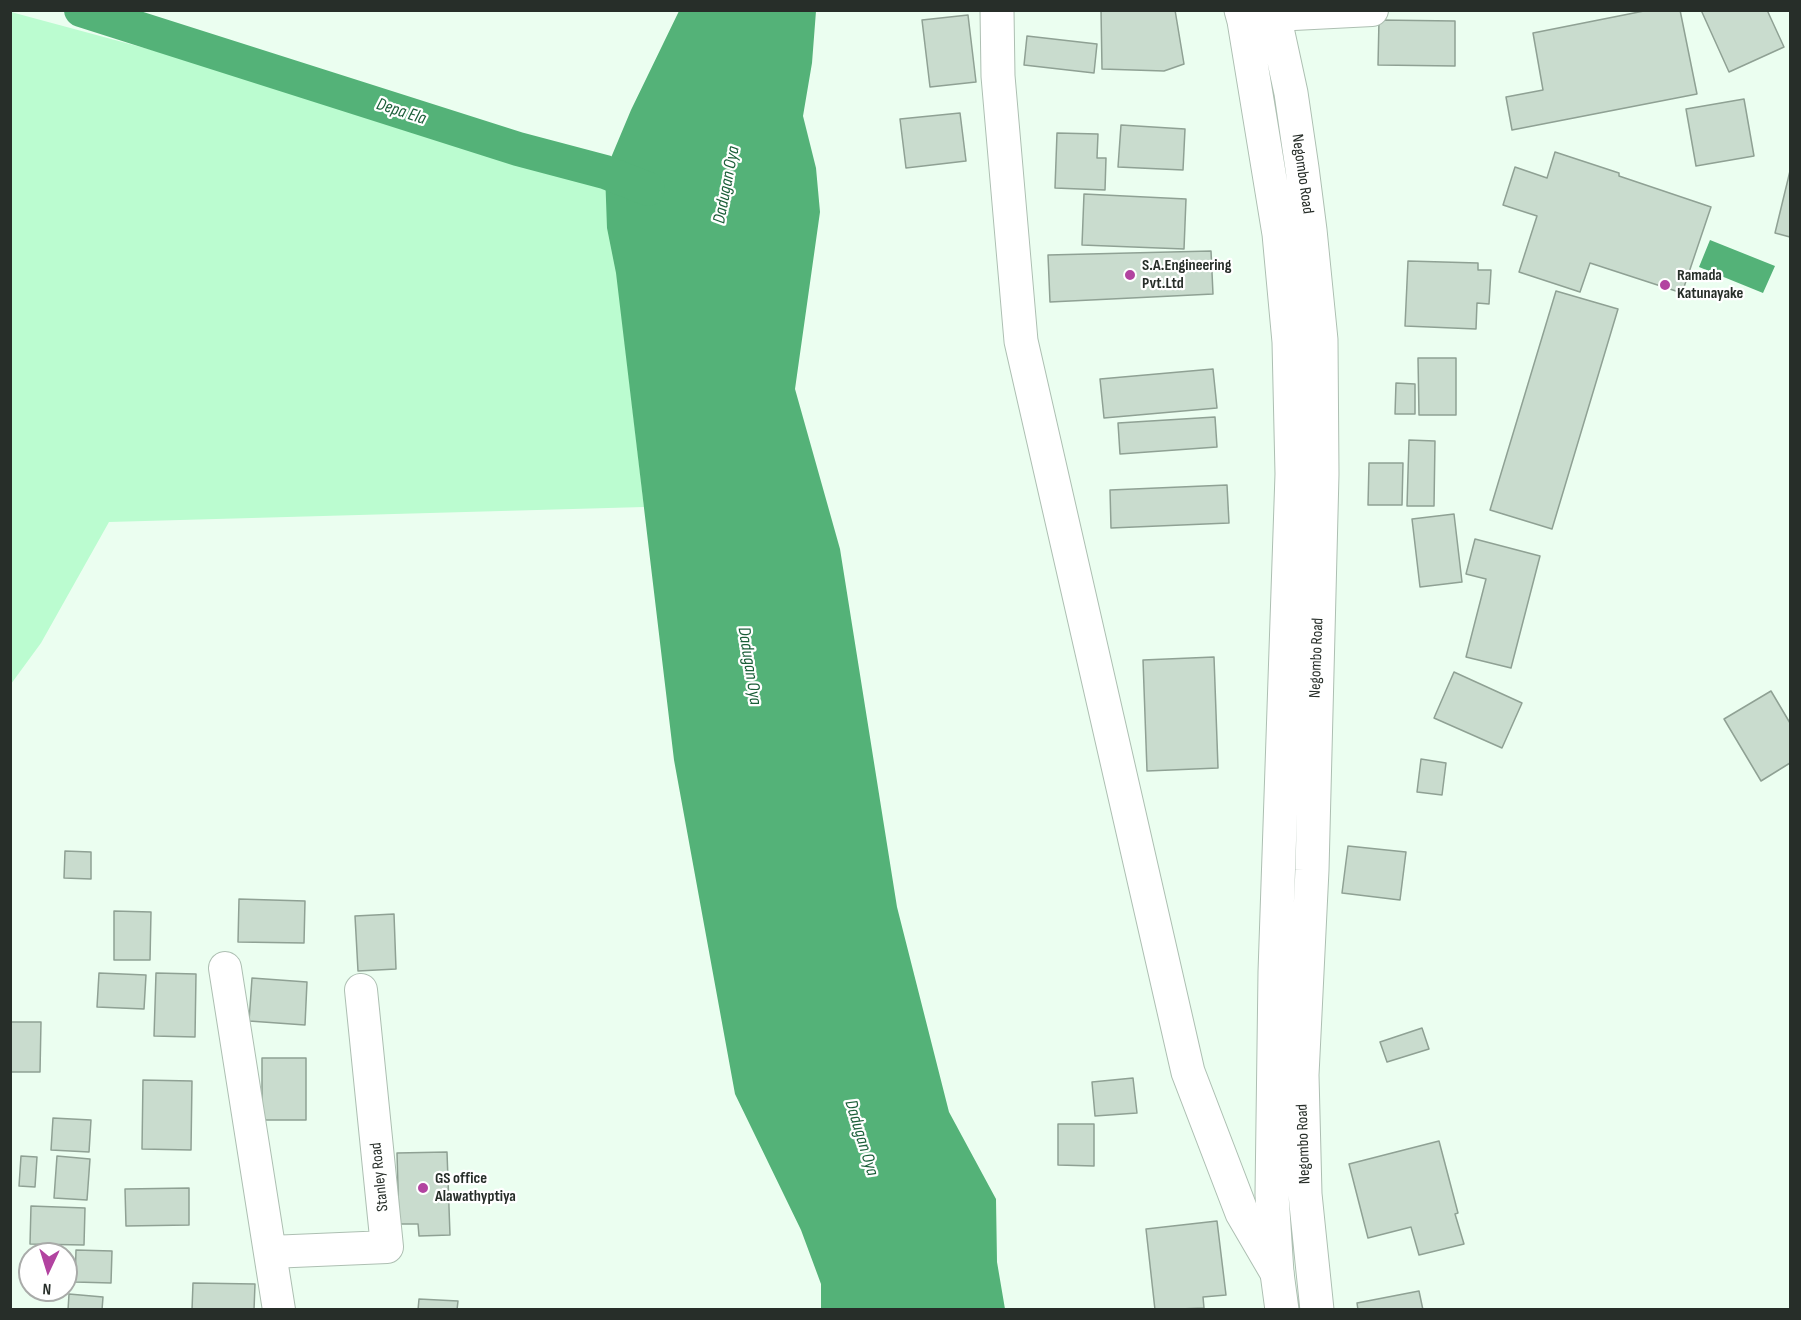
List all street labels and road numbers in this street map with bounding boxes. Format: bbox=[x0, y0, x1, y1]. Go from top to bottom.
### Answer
street label: Negombo Road bbox=[1287, 133, 1317, 215]
street label: Negombo Road bbox=[1306, 618, 1328, 698]
street label: Negombo Road bbox=[1293, 1104, 1315, 1184]
street label: Stanley Road bbox=[367, 1142, 393, 1212]

